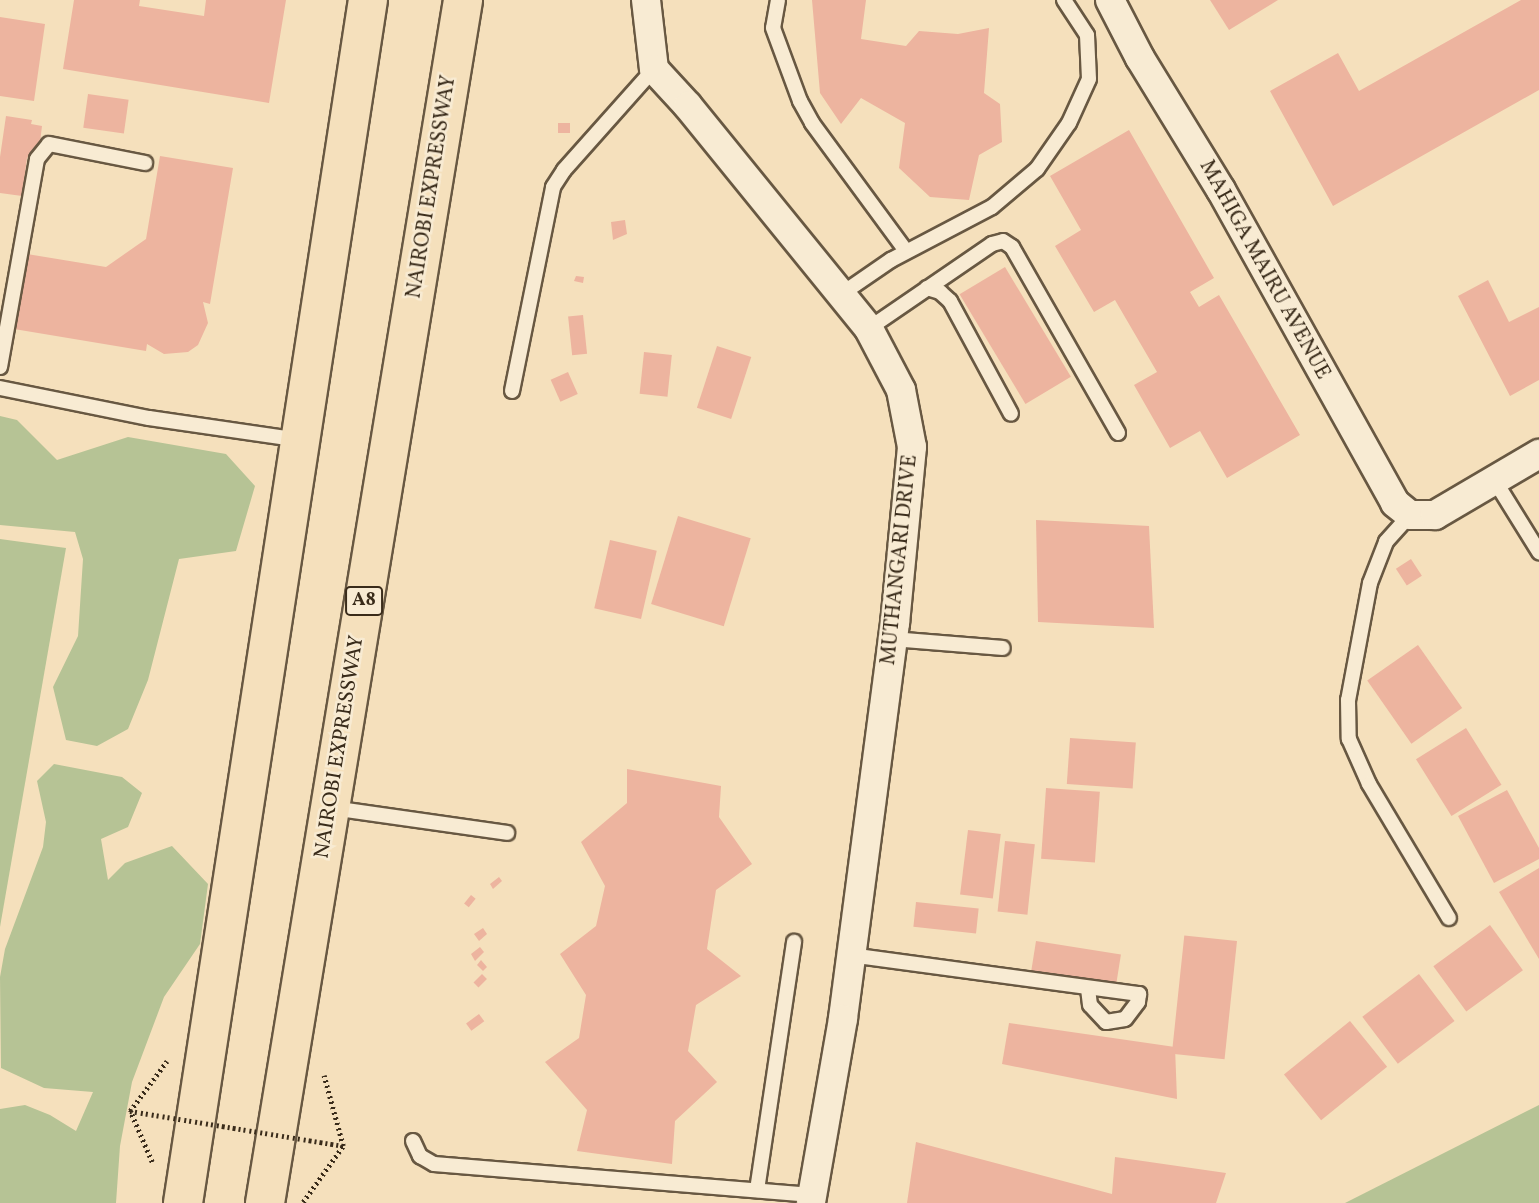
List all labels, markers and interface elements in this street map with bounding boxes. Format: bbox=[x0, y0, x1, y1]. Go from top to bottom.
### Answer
street label: NAIROBI EXPRESSWAY bbox=[402, 74, 462, 300]
street label: MAHIGA MAIRU AVENUE bbox=[1193, 156, 1335, 384]
street label: MUTHANGARI DRIVE bbox=[876, 454, 924, 666]
road number: A8 bbox=[345, 586, 383, 616]
street label: NAIROBI EXPRESSWAY bbox=[310, 634, 370, 860]

